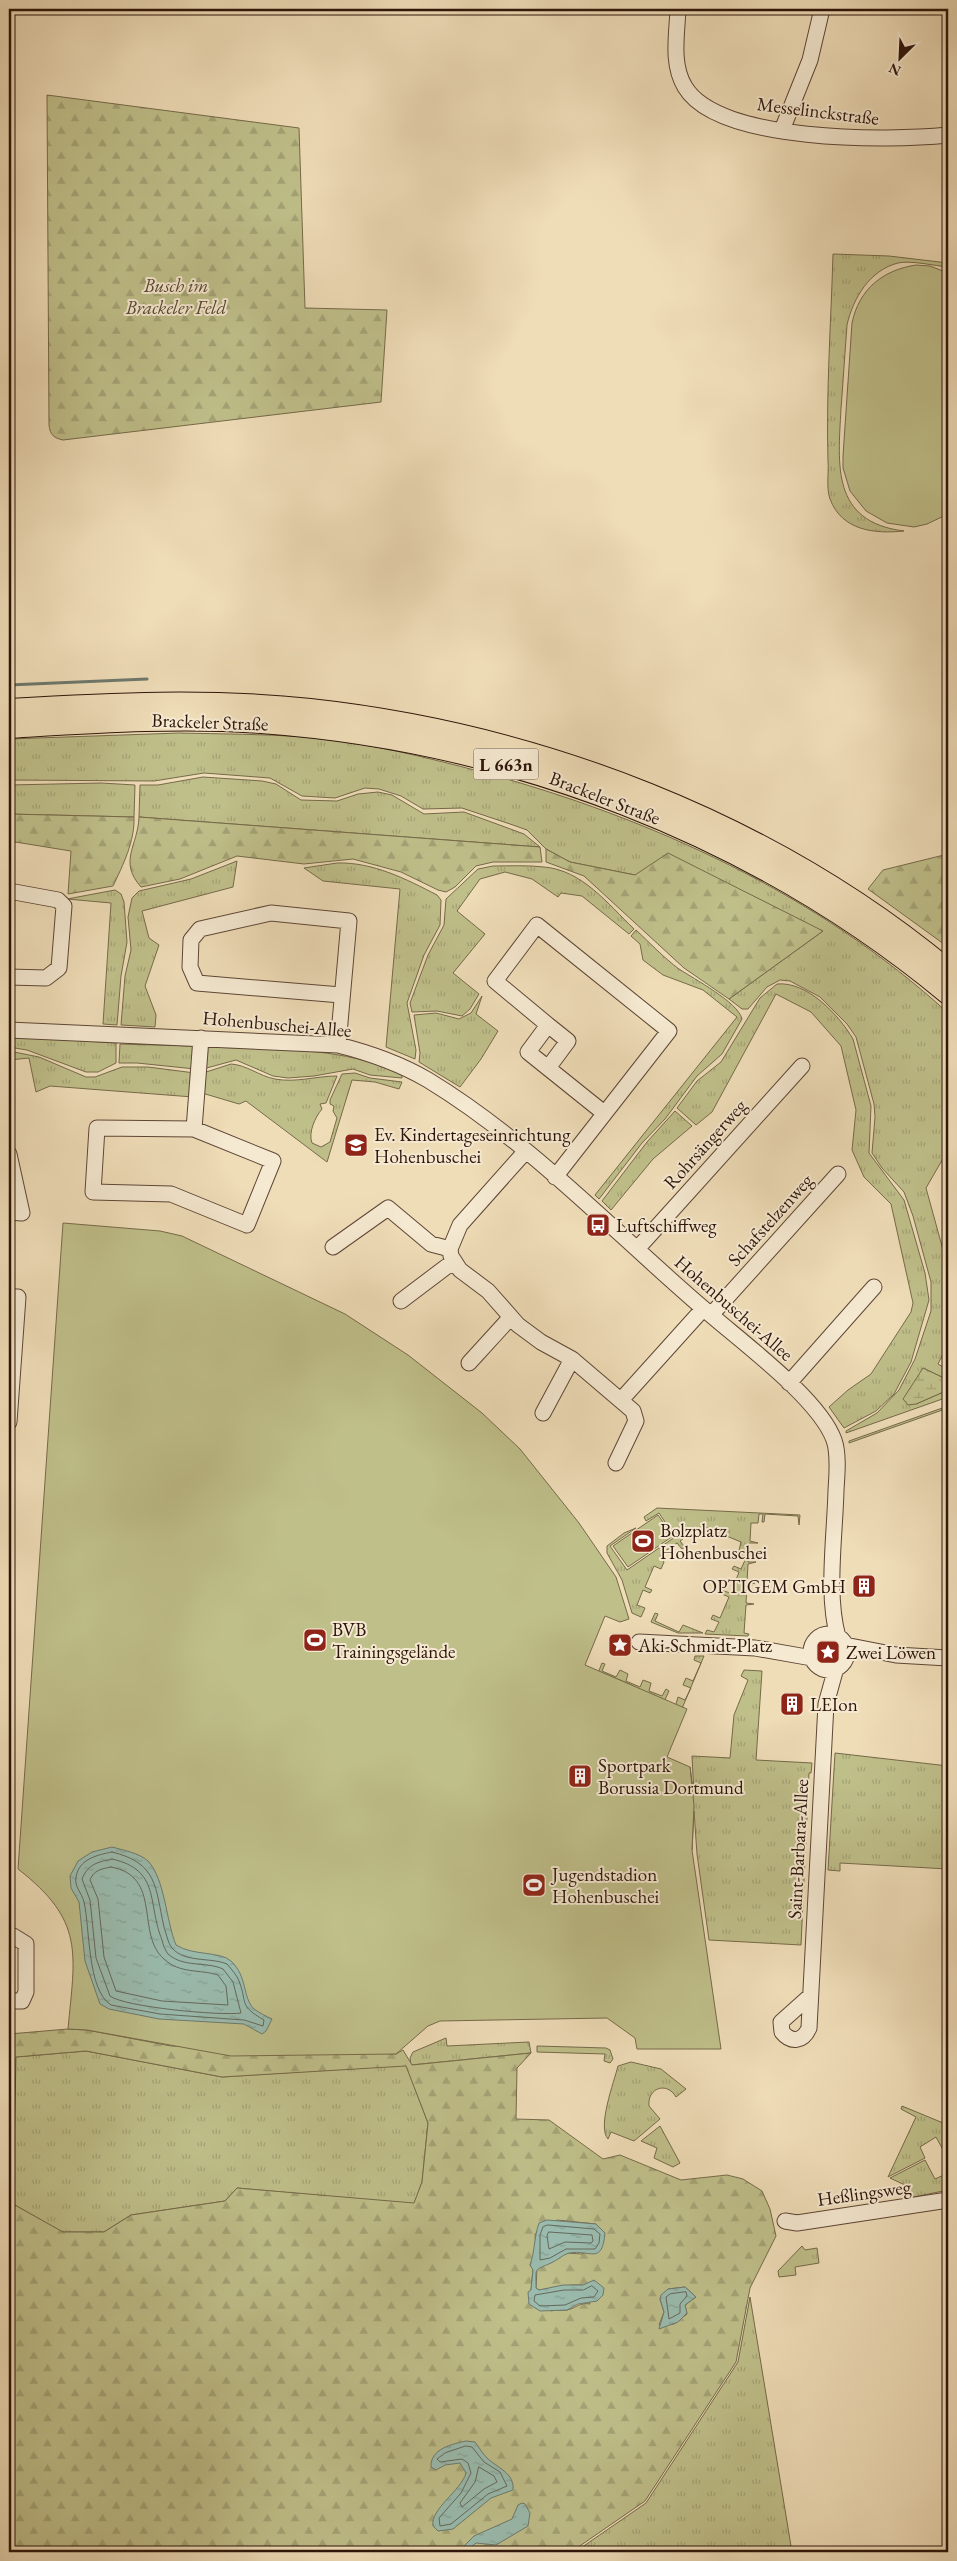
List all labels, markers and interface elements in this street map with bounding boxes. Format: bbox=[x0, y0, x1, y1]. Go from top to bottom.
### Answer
north arrow bbox=[874, 32, 924, 82]
text: N bbox=[885, 59, 904, 80]
street label: Messelinckstraße bbox=[756, 91, 880, 131]
park label: Busch im Brackeler Feld bbox=[125, 273, 227, 320]
street label: Brackeler Straße bbox=[151, 707, 269, 737]
road number: L 663n bbox=[474, 749, 538, 780]
street label: Brackeler Straße bbox=[546, 765, 664, 831]
street label: Hohenbuschei-Allee bbox=[202, 1005, 352, 1043]
street label: Rohrsängerweg bbox=[658, 1093, 753, 1194]
place label: Ev. Kindertageseinrichtung Hohenbuschei bbox=[374, 1122, 571, 1169]
school or university icon: Ev. Kindertageseinrichtung Hohenbuschei bbox=[343, 1132, 369, 1158]
street label: Schafstelzenweg bbox=[722, 1168, 819, 1272]
bus stop icon: Luftschiffweg bbox=[585, 1212, 611, 1238]
place label: Luftschiffweg bbox=[616, 1213, 717, 1238]
street label: Hohenbuschei-Allee bbox=[669, 1250, 799, 1366]
place label: Bolzplatz Hohenbuschei bbox=[660, 1518, 768, 1565]
sports icon: Bolzplatz Hohenbuschei bbox=[630, 1528, 656, 1554]
building icon: OPTIGEM GmbH bbox=[851, 1573, 877, 1599]
place label: OPTIGEM GmbH bbox=[703, 1574, 846, 1599]
place label: BVB Trainingsgelände bbox=[332, 1617, 455, 1664]
sports icon: BVB Trainingsgelände bbox=[302, 1627, 328, 1653]
place icon: Aki-Schmidt-Platz bbox=[607, 1632, 633, 1658]
place label: Aki-Schmidt-Platz bbox=[637, 1633, 773, 1658]
place icon: Zwei Löwen bbox=[815, 1639, 841, 1665]
place label: Zwei Löwen bbox=[846, 1640, 936, 1665]
building icon: LEIon bbox=[779, 1691, 805, 1717]
place label: LEIon bbox=[810, 1692, 858, 1717]
place label: Sportpark Borussia Dortmund bbox=[598, 1753, 744, 1800]
building icon: Sportpark Borussia Dortmund bbox=[567, 1763, 593, 1789]
street label: Saint-Barbara-Allee bbox=[782, 1778, 814, 1920]
place label: Jugendstadion Hohenbuschei bbox=[550, 1862, 660, 1909]
sports icon: Jugendstadion Hohenbuschei bbox=[521, 1872, 547, 1898]
street label: Heßlingsweg bbox=[816, 2174, 913, 2212]

